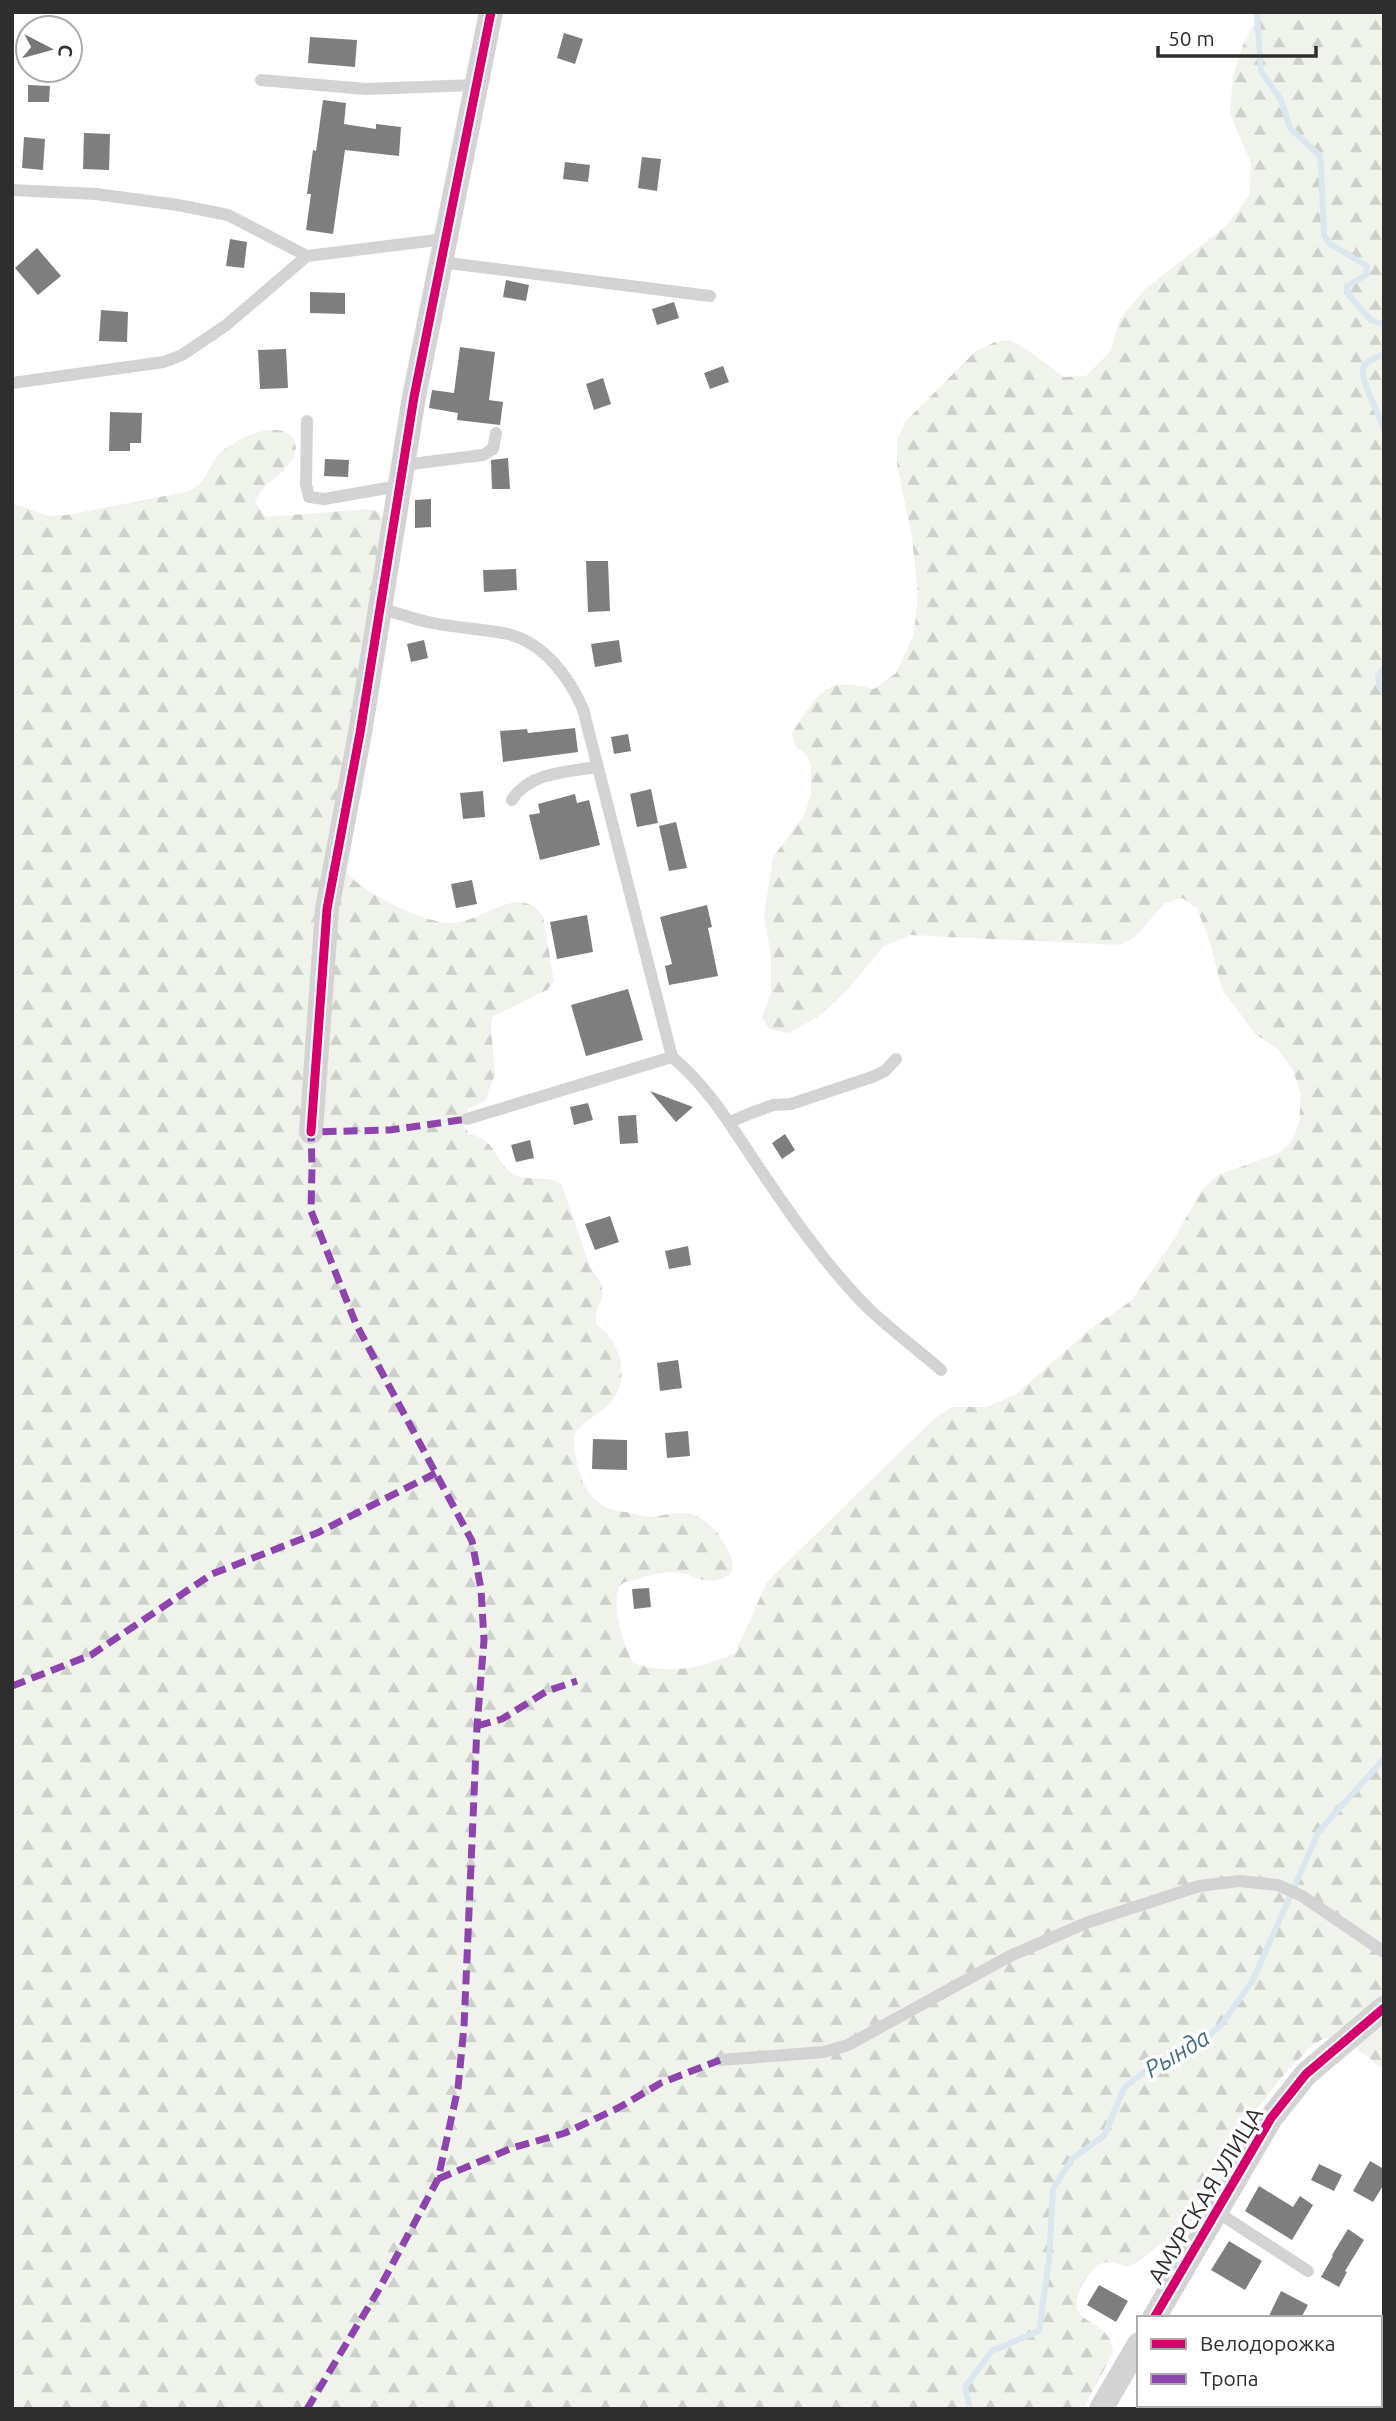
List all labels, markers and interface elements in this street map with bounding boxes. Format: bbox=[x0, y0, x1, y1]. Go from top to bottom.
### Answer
north arrow bbox=[14, 14, 84, 84]
scale bar bbox=[1158, 14, 1316, 58]
text: 50 m bbox=[1168, 26, 1215, 50]
text: С bbox=[54, 44, 77, 58]
water label: Рында bbox=[1140, 2023, 1214, 2083]
street label: АМУРСКАЯ УЛИЦА bbox=[1143, 2102, 1267, 2288]
legend bbox=[1137, 2316, 1382, 2407]
text: Велодорожка bbox=[1200, 2331, 1336, 2355]
text: Тропа bbox=[1200, 2366, 1259, 2390]

